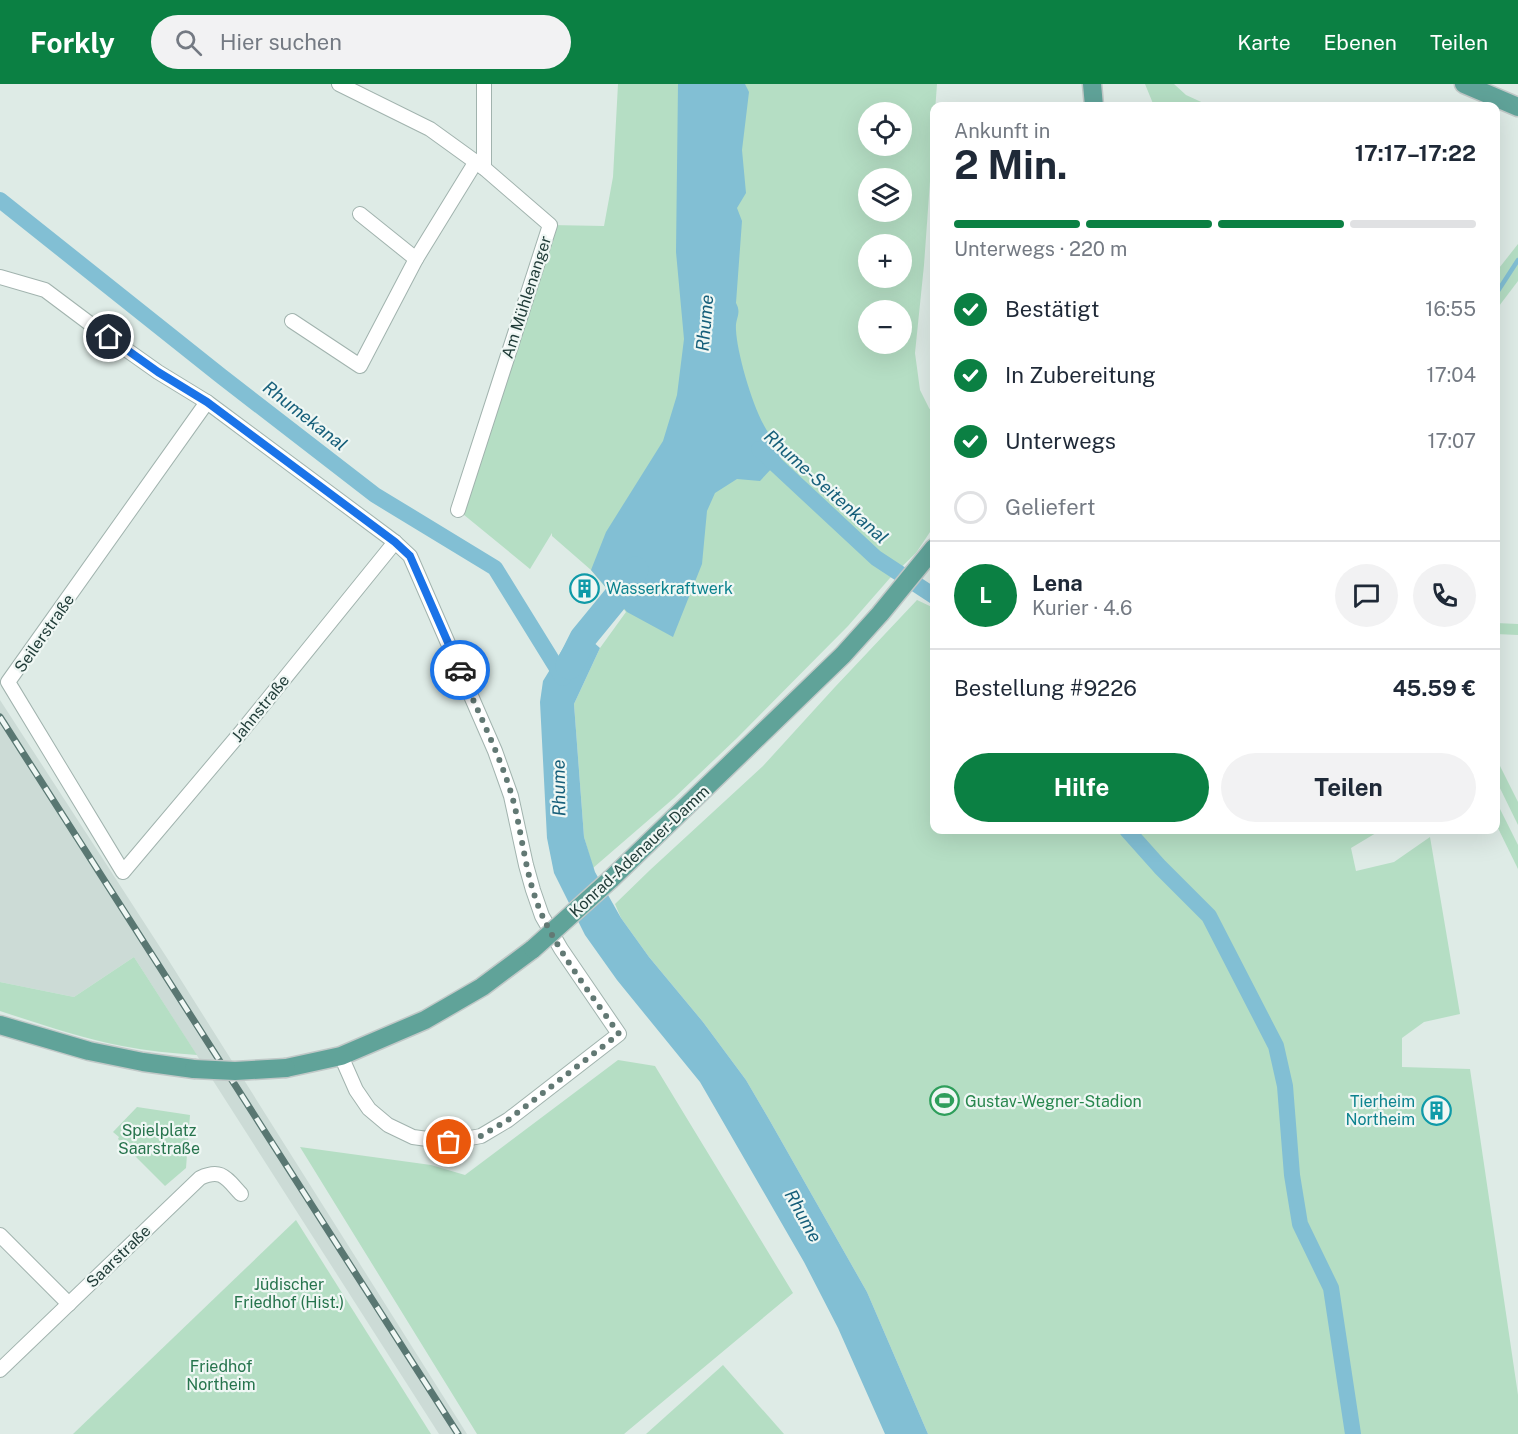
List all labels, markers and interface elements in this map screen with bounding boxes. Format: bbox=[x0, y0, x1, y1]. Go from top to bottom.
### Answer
search box bbox=[151, 15, 571, 69]
text: Forkly bbox=[30, 26, 115, 59]
icon: search bbox=[172, 26, 205, 59]
text: Hier suchen bbox=[220, 29, 342, 55]
text: Karte bbox=[1237, 30, 1291, 55]
text: Ebenen bbox=[1324, 30, 1397, 55]
text: Teilen bbox=[1430, 30, 1488, 55]
map controls bbox=[858, 102, 912, 354]
button: locate bbox=[858, 102, 912, 156]
text: Ankunft in bbox=[954, 119, 1050, 143]
text: 17:17–17:22 bbox=[1355, 140, 1476, 166]
text: 2 Min. bbox=[954, 142, 1068, 188]
button: layers bbox=[858, 168, 912, 222]
street label: Am Mühlenanger bbox=[498, 233, 555, 361]
button: + bbox=[858, 234, 912, 288]
text: Unterwegs · 220 m bbox=[954, 237, 1127, 261]
icon: check bbox=[954, 293, 987, 326]
water label: Rhume bbox=[692, 294, 717, 352]
text: Bestätigt bbox=[1005, 296, 1100, 322]
text: 16:55 bbox=[1425, 297, 1476, 321]
button: − bbox=[858, 300, 912, 354]
pin bbox=[83, 311, 134, 362]
icon: home bbox=[92, 320, 125, 353]
icon: check bbox=[954, 359, 987, 392]
text: In Zubereitung bbox=[1005, 362, 1156, 388]
text: 17:04 bbox=[1427, 363, 1476, 387]
water label: Rhumekanal bbox=[259, 376, 351, 455]
water label: Rhume-Seitenkanal bbox=[760, 425, 893, 548]
icon: check bbox=[954, 425, 987, 458]
text: Unterwegs bbox=[1005, 428, 1116, 454]
text: 17:07 bbox=[1427, 429, 1476, 453]
text: Geliefert bbox=[1005, 494, 1095, 520]
button: chat bbox=[1335, 564, 1398, 627]
button: phone bbox=[1413, 564, 1476, 627]
text: Lena bbox=[1032, 570, 1083, 596]
building icon: Wasserkraftwerk bbox=[569, 572, 601, 604]
place label: Wasserkraftwerk bbox=[606, 579, 733, 598]
text: L bbox=[979, 582, 992, 608]
street label: Seilerstraße bbox=[11, 591, 78, 676]
text: Kurier · 4.6 bbox=[1032, 596, 1132, 620]
courier bbox=[430, 640, 490, 700]
icon: car bbox=[444, 654, 477, 687]
street label: Jahnstraße bbox=[228, 671, 293, 746]
text: Bestellung #9226 bbox=[954, 675, 1137, 701]
text: 45.59 € bbox=[1392, 675, 1476, 701]
button: Hilfe bbox=[954, 753, 1209, 822]
button: Teilen bbox=[1221, 753, 1476, 822]
water label: Rhume bbox=[548, 759, 569, 817]
street label: Konrad-Adenauer-Damm bbox=[566, 782, 713, 921]
sports icon: Gustav-Wegner-Stadion bbox=[928, 1085, 960, 1117]
place label: Gustav-Wegner-Stadion bbox=[965, 1092, 1142, 1111]
place label: Tierheim Northeim bbox=[1346, 1092, 1415, 1129]
building icon: Tierheim Northeim bbox=[1420, 1094, 1452, 1126]
pin bbox=[423, 1116, 474, 1167]
park label: Spielplatz Saarstraße bbox=[118, 1121, 200, 1158]
icon: bag bbox=[432, 1125, 465, 1158]
water label: Rhume bbox=[781, 1186, 826, 1246]
street label: Saarstraße bbox=[82, 1221, 154, 1292]
park label: Jüdischer Friedhof (Hist.) bbox=[234, 1275, 344, 1312]
park label: Friedhof Northeim bbox=[186, 1357, 256, 1394]

